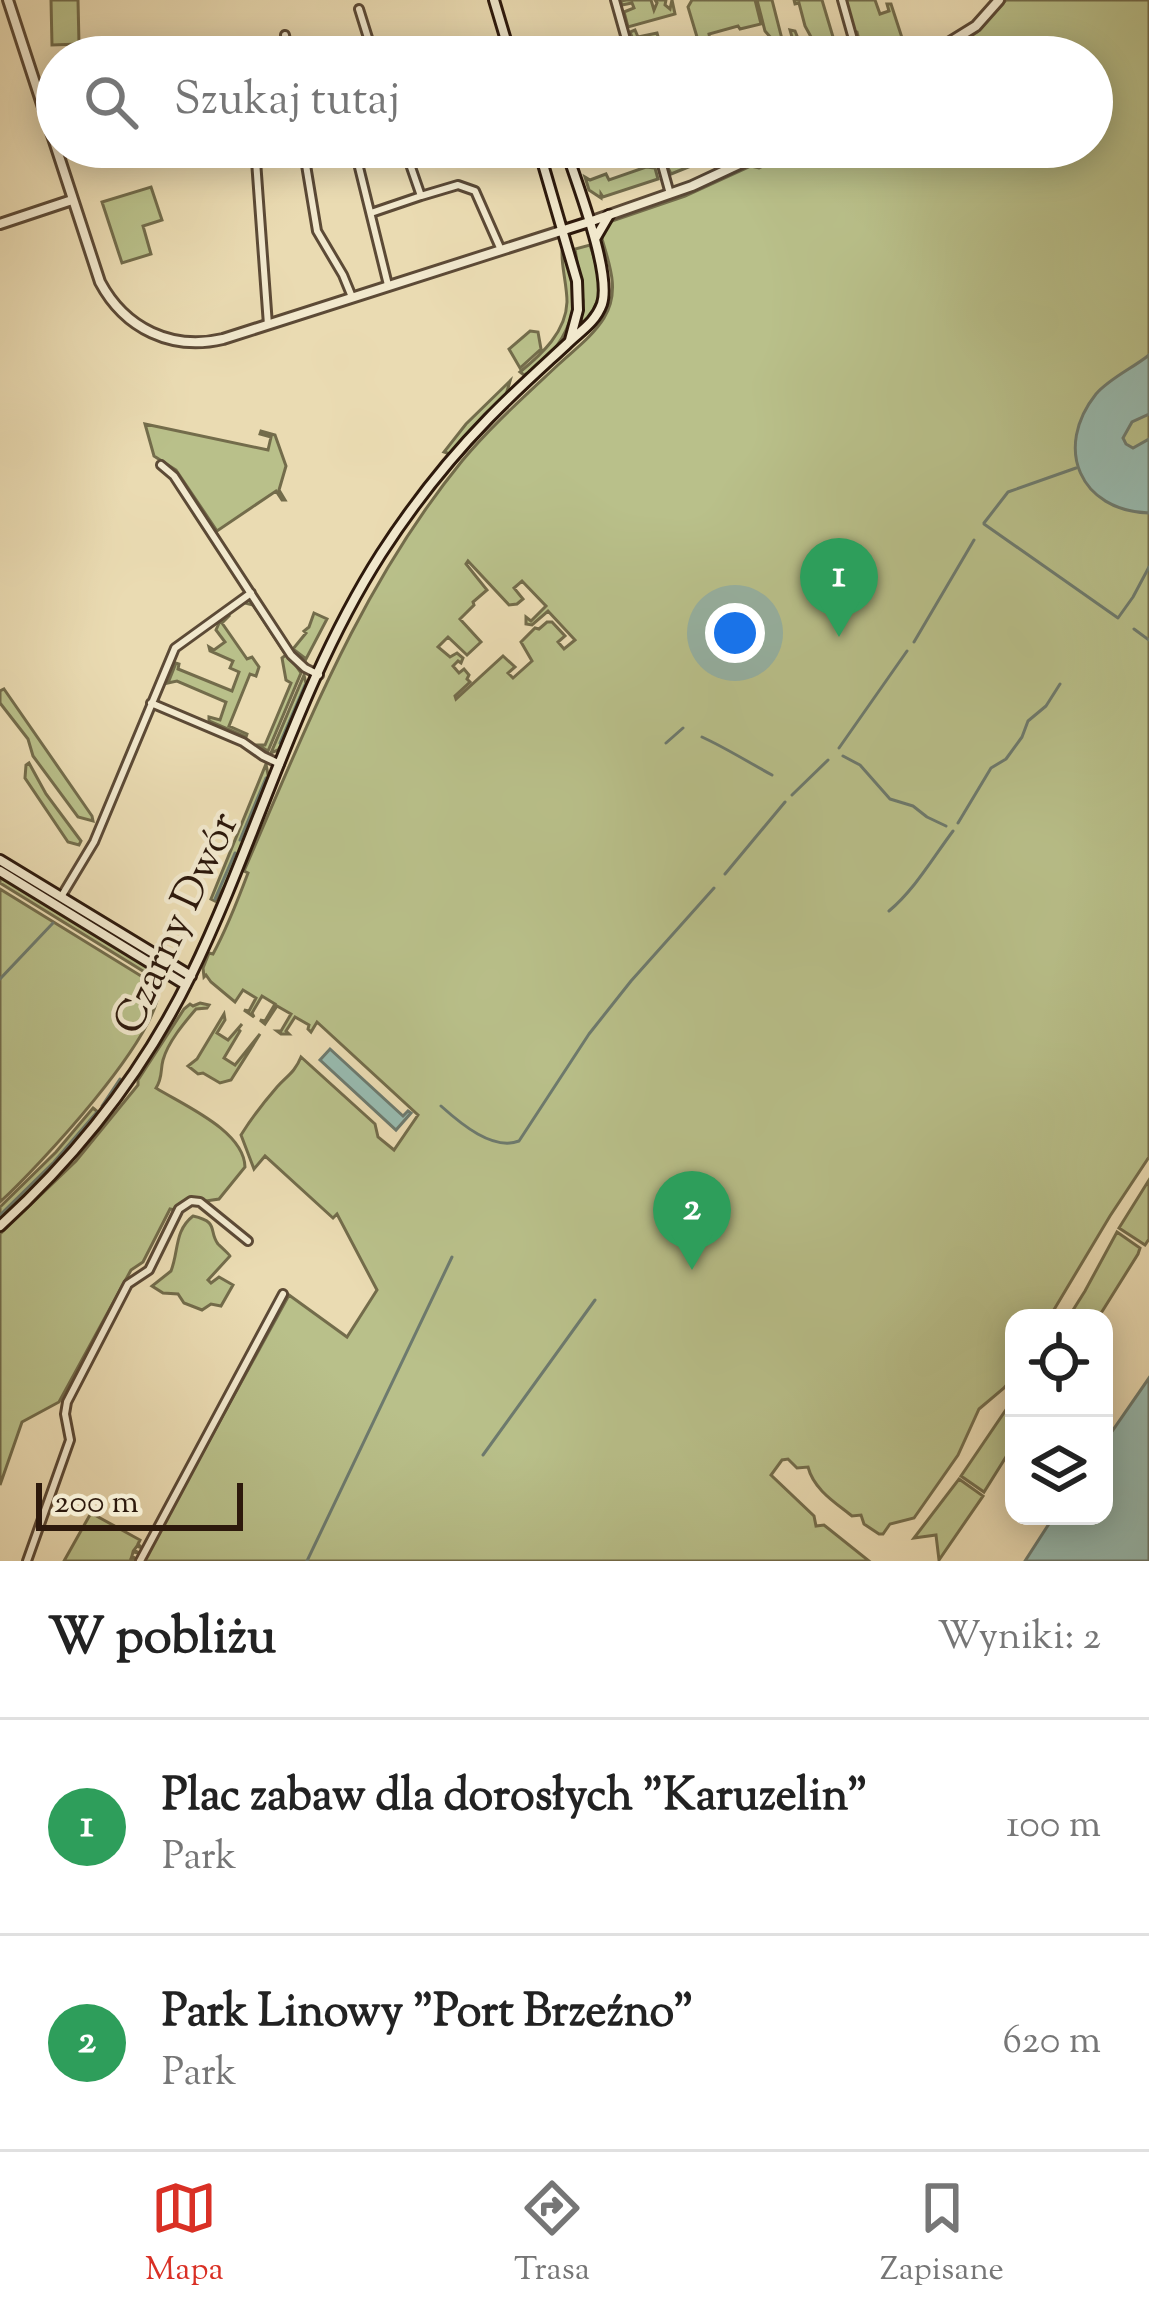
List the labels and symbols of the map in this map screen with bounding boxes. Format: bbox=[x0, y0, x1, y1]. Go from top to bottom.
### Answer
pin: 1 bbox=[800, 538, 878, 637]
your location bbox=[705, 603, 765, 663]
street label: Czarny Dwór bbox=[101, 803, 256, 1045]
pin: 2 bbox=[653, 1171, 731, 1270]
scale bar bbox=[36, 1477, 243, 1530]

